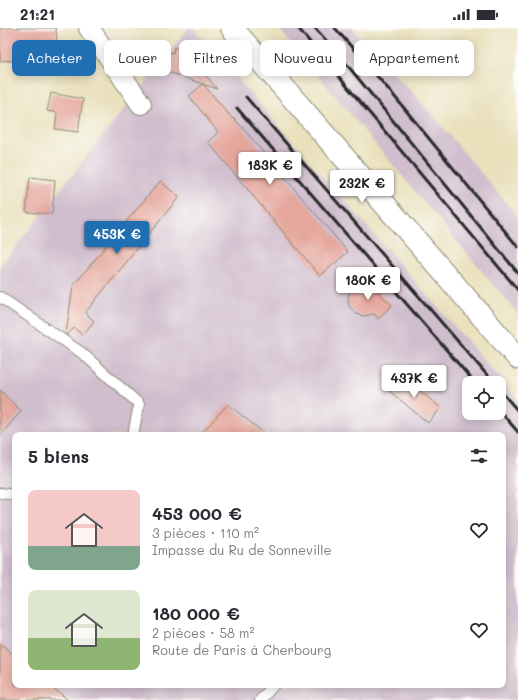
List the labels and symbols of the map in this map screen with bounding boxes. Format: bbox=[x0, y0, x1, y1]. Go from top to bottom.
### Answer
pin: 183K € bbox=[237, 152, 303, 186]
pin: 232K € bbox=[329, 170, 395, 204]
pin: 453K € bbox=[84, 221, 150, 255]
pin: 180K € bbox=[335, 267, 401, 301]
pin: 437K € bbox=[381, 365, 447, 399]

